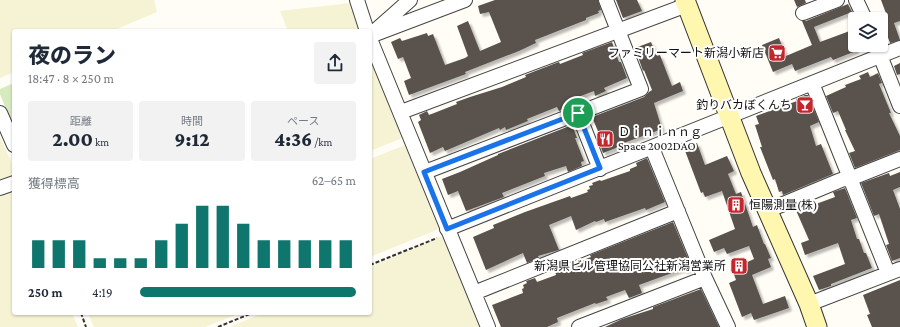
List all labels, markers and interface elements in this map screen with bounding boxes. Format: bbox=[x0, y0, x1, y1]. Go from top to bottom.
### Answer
map controls bbox=[848, 12, 888, 52]
button: layers bbox=[848, 12, 888, 52]
button: share bbox=[314, 42, 356, 84]
text: 夜のラン bbox=[28, 43, 116, 68]
supermarket icon: ファミリーマート新潟小新店 bbox=[767, 43, 787, 63]
place label: ファミリーマート新潟小新店 bbox=[608, 46, 764, 60]
text: 18:47 · 8 × 250 m bbox=[28, 71, 114, 86]
bar icon: 釣りバカぼくんち bbox=[795, 95, 815, 115]
pin bbox=[561, 96, 595, 130]
place label: 釣りバカぼくんち bbox=[696, 98, 792, 112]
icon: arrive bbox=[567, 102, 589, 124]
text: 距離 bbox=[70, 115, 92, 127]
text: 時間 bbox=[181, 115, 203, 127]
text: ペース bbox=[287, 115, 320, 127]
place label: Ｄｉｎｉｎｎｇ Space 2002DAO bbox=[618, 125, 702, 153]
text: 2.00 bbox=[52, 128, 93, 150]
text: 9:12 bbox=[174, 128, 210, 150]
text: 4:36 bbox=[274, 128, 312, 150]
restaurant icon: Ｄｉｎｉｎｎｇ Space 2002DAO bbox=[595, 129, 615, 149]
text: km bbox=[93, 136, 109, 148]
text: /km bbox=[312, 136, 332, 148]
text: 62–65 m bbox=[312, 173, 356, 188]
text: 獲得標高 bbox=[28, 176, 80, 191]
building icon: 恒陽測量(株) bbox=[726, 195, 746, 215]
place label: 恒陽測量(株) bbox=[749, 198, 817, 212]
building icon: 新潟県ビル管理協同公社新潟営業所 bbox=[729, 256, 749, 276]
place label: 新潟県ビル管理協同公社新潟営業所 bbox=[534, 259, 726, 273]
text: 250 m bbox=[28, 285, 62, 300]
text: 4:19 bbox=[92, 285, 113, 300]

